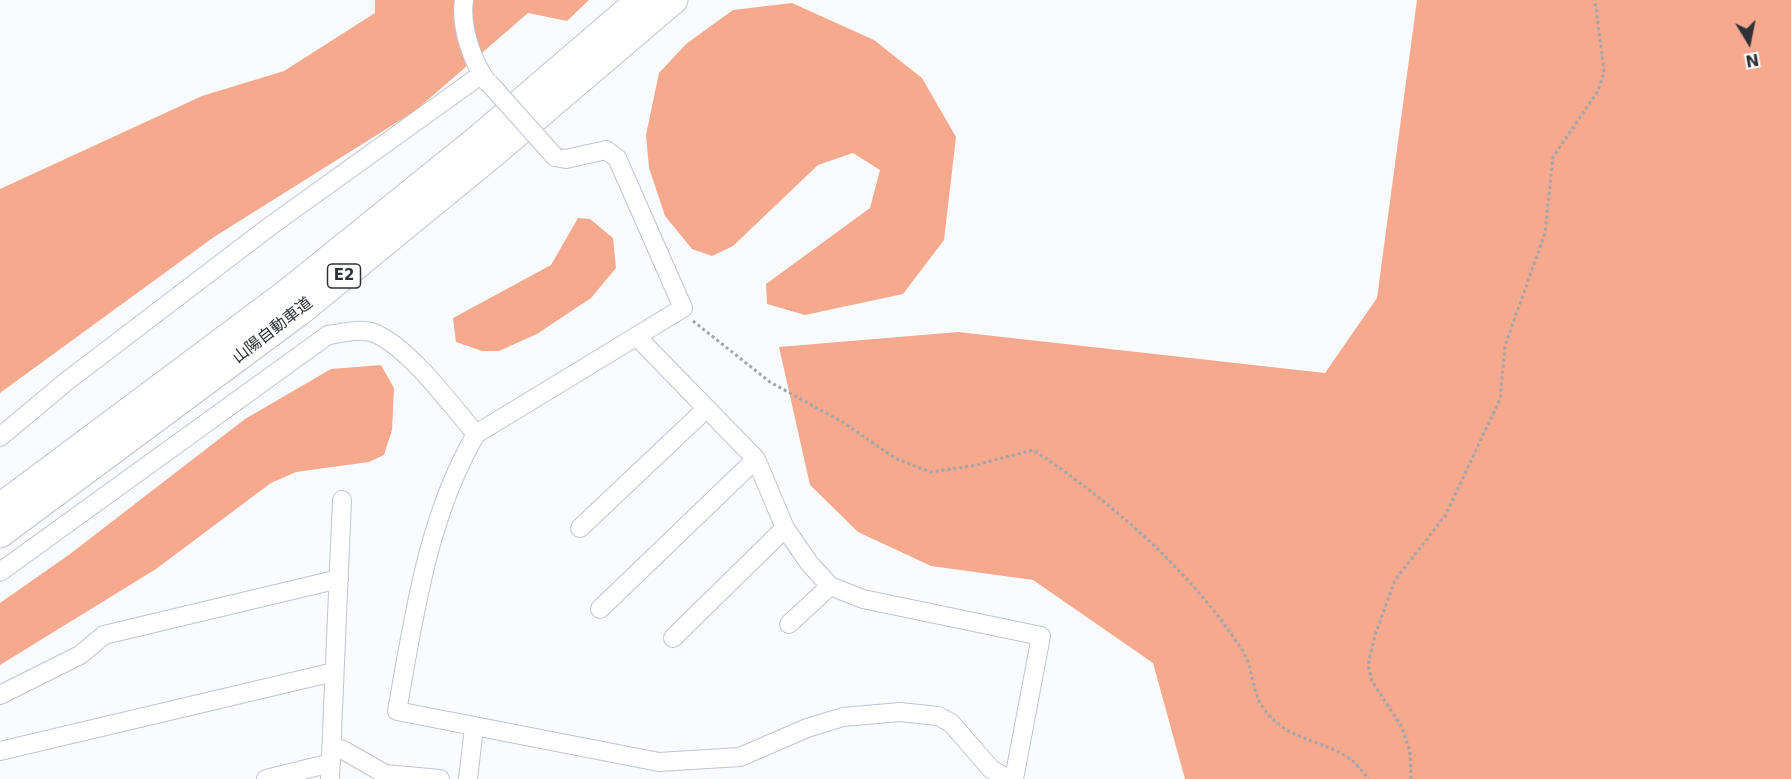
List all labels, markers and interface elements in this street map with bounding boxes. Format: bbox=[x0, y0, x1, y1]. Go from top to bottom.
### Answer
north arrow bbox=[1719, 12, 1779, 72]
text: N bbox=[1744, 50, 1760, 71]
road number: E2 bbox=[328, 264, 360, 288]
street label: 山陽自動車道 bbox=[229, 294, 317, 368]

